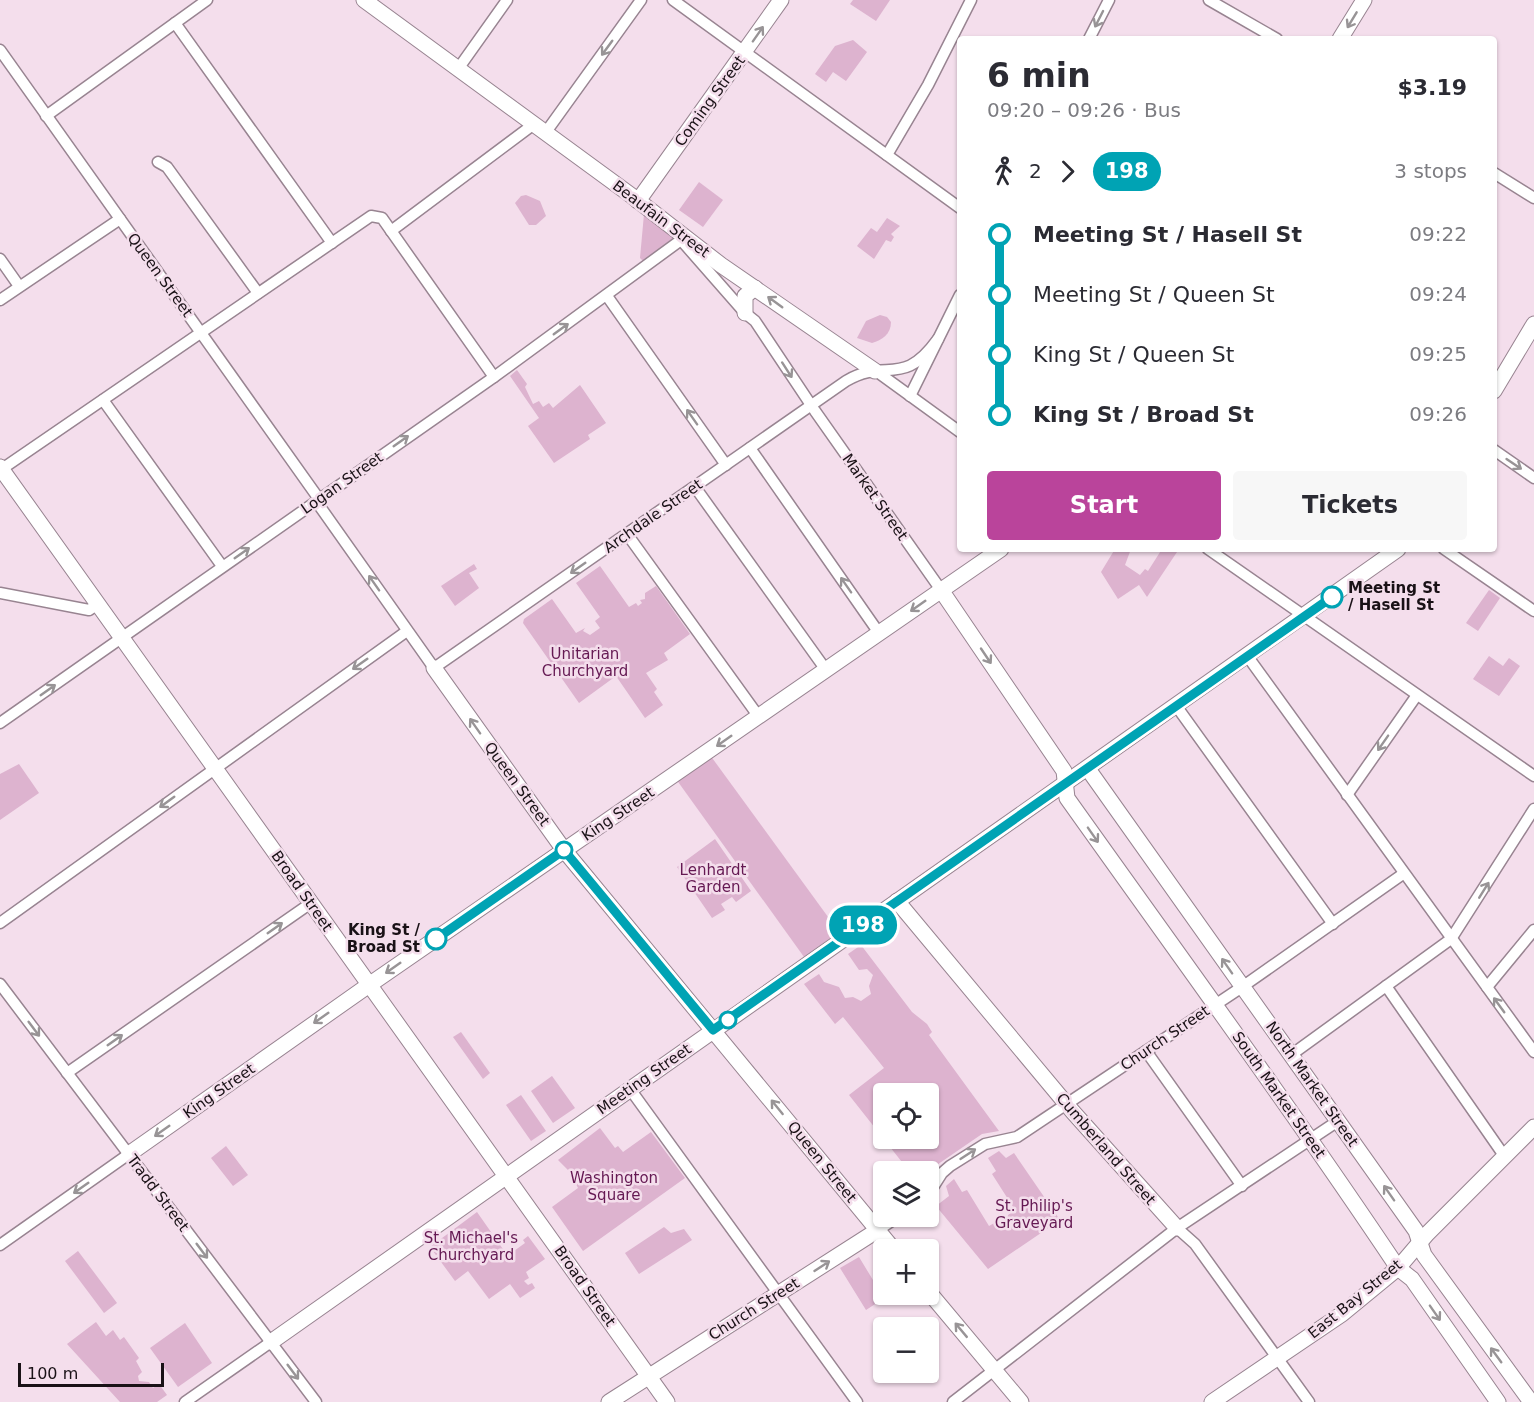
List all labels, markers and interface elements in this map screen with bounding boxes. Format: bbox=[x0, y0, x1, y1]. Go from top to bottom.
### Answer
one-way arrow bbox=[1093, 10, 1105, 28]
one-way arrow bbox=[1346, 11, 1359, 28]
one-way arrow bbox=[752, 26, 764, 42]
one-way arrow bbox=[601, 39, 613, 55]
street label: Coming Street bbox=[671, 52, 749, 150]
text: 6 min bbox=[987, 56, 1091, 95]
text: $3.19 bbox=[1397, 75, 1467, 100]
text: 09:20 – 09:26 · Bus bbox=[987, 98, 1181, 122]
icon: walk bbox=[987, 155, 1020, 188]
icon: forward bbox=[1051, 155, 1084, 188]
text: 2 bbox=[1029, 159, 1042, 183]
text: 198 bbox=[1105, 159, 1149, 183]
text: 3 stops bbox=[1394, 159, 1467, 183]
street label: Beaufain Street bbox=[609, 177, 713, 261]
text: Meeting St / Hasell St bbox=[1033, 222, 1302, 247]
text: 09:22 bbox=[1409, 222, 1467, 246]
street label: Queen Street bbox=[123, 229, 197, 321]
text: Meeting St / Queen St bbox=[1033, 282, 1275, 307]
text: 09:24 bbox=[1409, 282, 1467, 306]
one-way arrow bbox=[768, 296, 784, 308]
one-way arrow bbox=[552, 323, 568, 335]
text: King St / Queen St bbox=[1033, 342, 1234, 367]
text: 09:25 bbox=[1409, 342, 1467, 366]
one-way arrow bbox=[781, 361, 793, 378]
text: King St / Broad St bbox=[1033, 402, 1254, 427]
text: 09:26 bbox=[1409, 402, 1467, 426]
one-way arrow bbox=[686, 409, 698, 426]
one-way arrow bbox=[393, 435, 409, 447]
street label: Logan Street bbox=[298, 448, 387, 518]
street label: Market Street bbox=[838, 450, 912, 544]
one-way arrow bbox=[1505, 458, 1522, 470]
button: Start bbox=[987, 471, 1221, 540]
button: Tickets bbox=[1233, 471, 1467, 540]
street label: Archdale Street bbox=[600, 475, 706, 557]
one-way arrow bbox=[233, 547, 249, 559]
one-way arrow bbox=[570, 562, 586, 574]
one-way arrow bbox=[368, 575, 380, 591]
one-way arrow bbox=[840, 577, 852, 594]
place label: Meeting St / Hasell St bbox=[1348, 579, 1440, 614]
marker: Meeting St / Hasell St bbox=[1321, 586, 1343, 608]
one-way arrow bbox=[911, 600, 927, 612]
park label: Unitarian Churchyard bbox=[542, 645, 628, 680]
one-way arrow bbox=[980, 647, 992, 663]
one-way arrow bbox=[352, 658, 368, 671]
one-way arrow bbox=[39, 684, 56, 696]
one-way arrow bbox=[469, 718, 481, 734]
one-way arrow bbox=[1377, 734, 1389, 750]
one-way arrow bbox=[716, 735, 733, 747]
street label: Queen Street bbox=[480, 738, 554, 830]
street label: King Street bbox=[578, 783, 658, 845]
one-way arrow bbox=[159, 796, 176, 808]
one-way arrow bbox=[1087, 827, 1099, 843]
unlabelled marker bbox=[555, 841, 573, 859]
street label: Broad Street bbox=[268, 847, 337, 935]
park label: Lenhardt Garden bbox=[680, 861, 747, 896]
one-way arrow bbox=[1478, 882, 1490, 899]
line badge: 198 bbox=[828, 906, 898, 944]
text: 198 bbox=[841, 913, 885, 937]
place label: King St / Broad St bbox=[347, 921, 421, 956]
one-way arrow bbox=[266, 922, 282, 934]
marker: King St / Broad St bbox=[425, 928, 447, 950]
one-way arrow bbox=[1221, 958, 1234, 974]
one-way arrow bbox=[385, 962, 402, 974]
one-way arrow bbox=[1493, 998, 1506, 1014]
street label: Church Street bbox=[1117, 1002, 1213, 1074]
unlabelled marker bbox=[719, 1011, 737, 1029]
one-way arrow bbox=[314, 1012, 330, 1024]
street label: North Market Street bbox=[1262, 1018, 1362, 1150]
one-way arrow bbox=[27, 1020, 40, 1036]
street label: South Market Street bbox=[1229, 1028, 1330, 1162]
one-way arrow bbox=[106, 1034, 123, 1046]
street label: Meeting Street bbox=[593, 1040, 695, 1118]
street label: King Street bbox=[180, 1060, 258, 1122]
map controls bbox=[873, 1083, 939, 1383]
button: locate bbox=[873, 1083, 939, 1149]
street label: Cumberland Street bbox=[1053, 1089, 1160, 1209]
one-way arrow bbox=[770, 1099, 783, 1115]
street label: Queen Street bbox=[784, 1118, 860, 1206]
one-way arrow bbox=[154, 1125, 170, 1137]
one-way arrow bbox=[960, 1148, 976, 1160]
street label: Tradd Street bbox=[123, 1150, 193, 1235]
button: layers bbox=[873, 1161, 939, 1227]
park label: Washington Square bbox=[570, 1169, 658, 1204]
one-way arrow bbox=[73, 1182, 89, 1194]
one-way arrow bbox=[1383, 1185, 1395, 1201]
park label: St. Philip's Graveyard bbox=[995, 1197, 1073, 1232]
park label: St. Michael's Churchyard bbox=[424, 1229, 518, 1264]
button: + bbox=[873, 1239, 939, 1305]
street label: Broad Street bbox=[551, 1242, 620, 1330]
one-way arrow bbox=[195, 1243, 208, 1259]
street label: East Bay Street bbox=[1304, 1255, 1406, 1342]
one-way arrow bbox=[813, 1260, 830, 1272]
street label: Church Street bbox=[705, 1274, 803, 1344]
one-way arrow bbox=[1429, 1304, 1442, 1320]
button: − bbox=[873, 1317, 939, 1383]
one-way arrow bbox=[955, 1322, 968, 1338]
one-way arrow bbox=[1490, 1347, 1503, 1363]
scale bar bbox=[18, 1360, 164, 1388]
text: 100 m bbox=[27, 1364, 78, 1383]
one-way arrow bbox=[287, 1364, 300, 1380]

